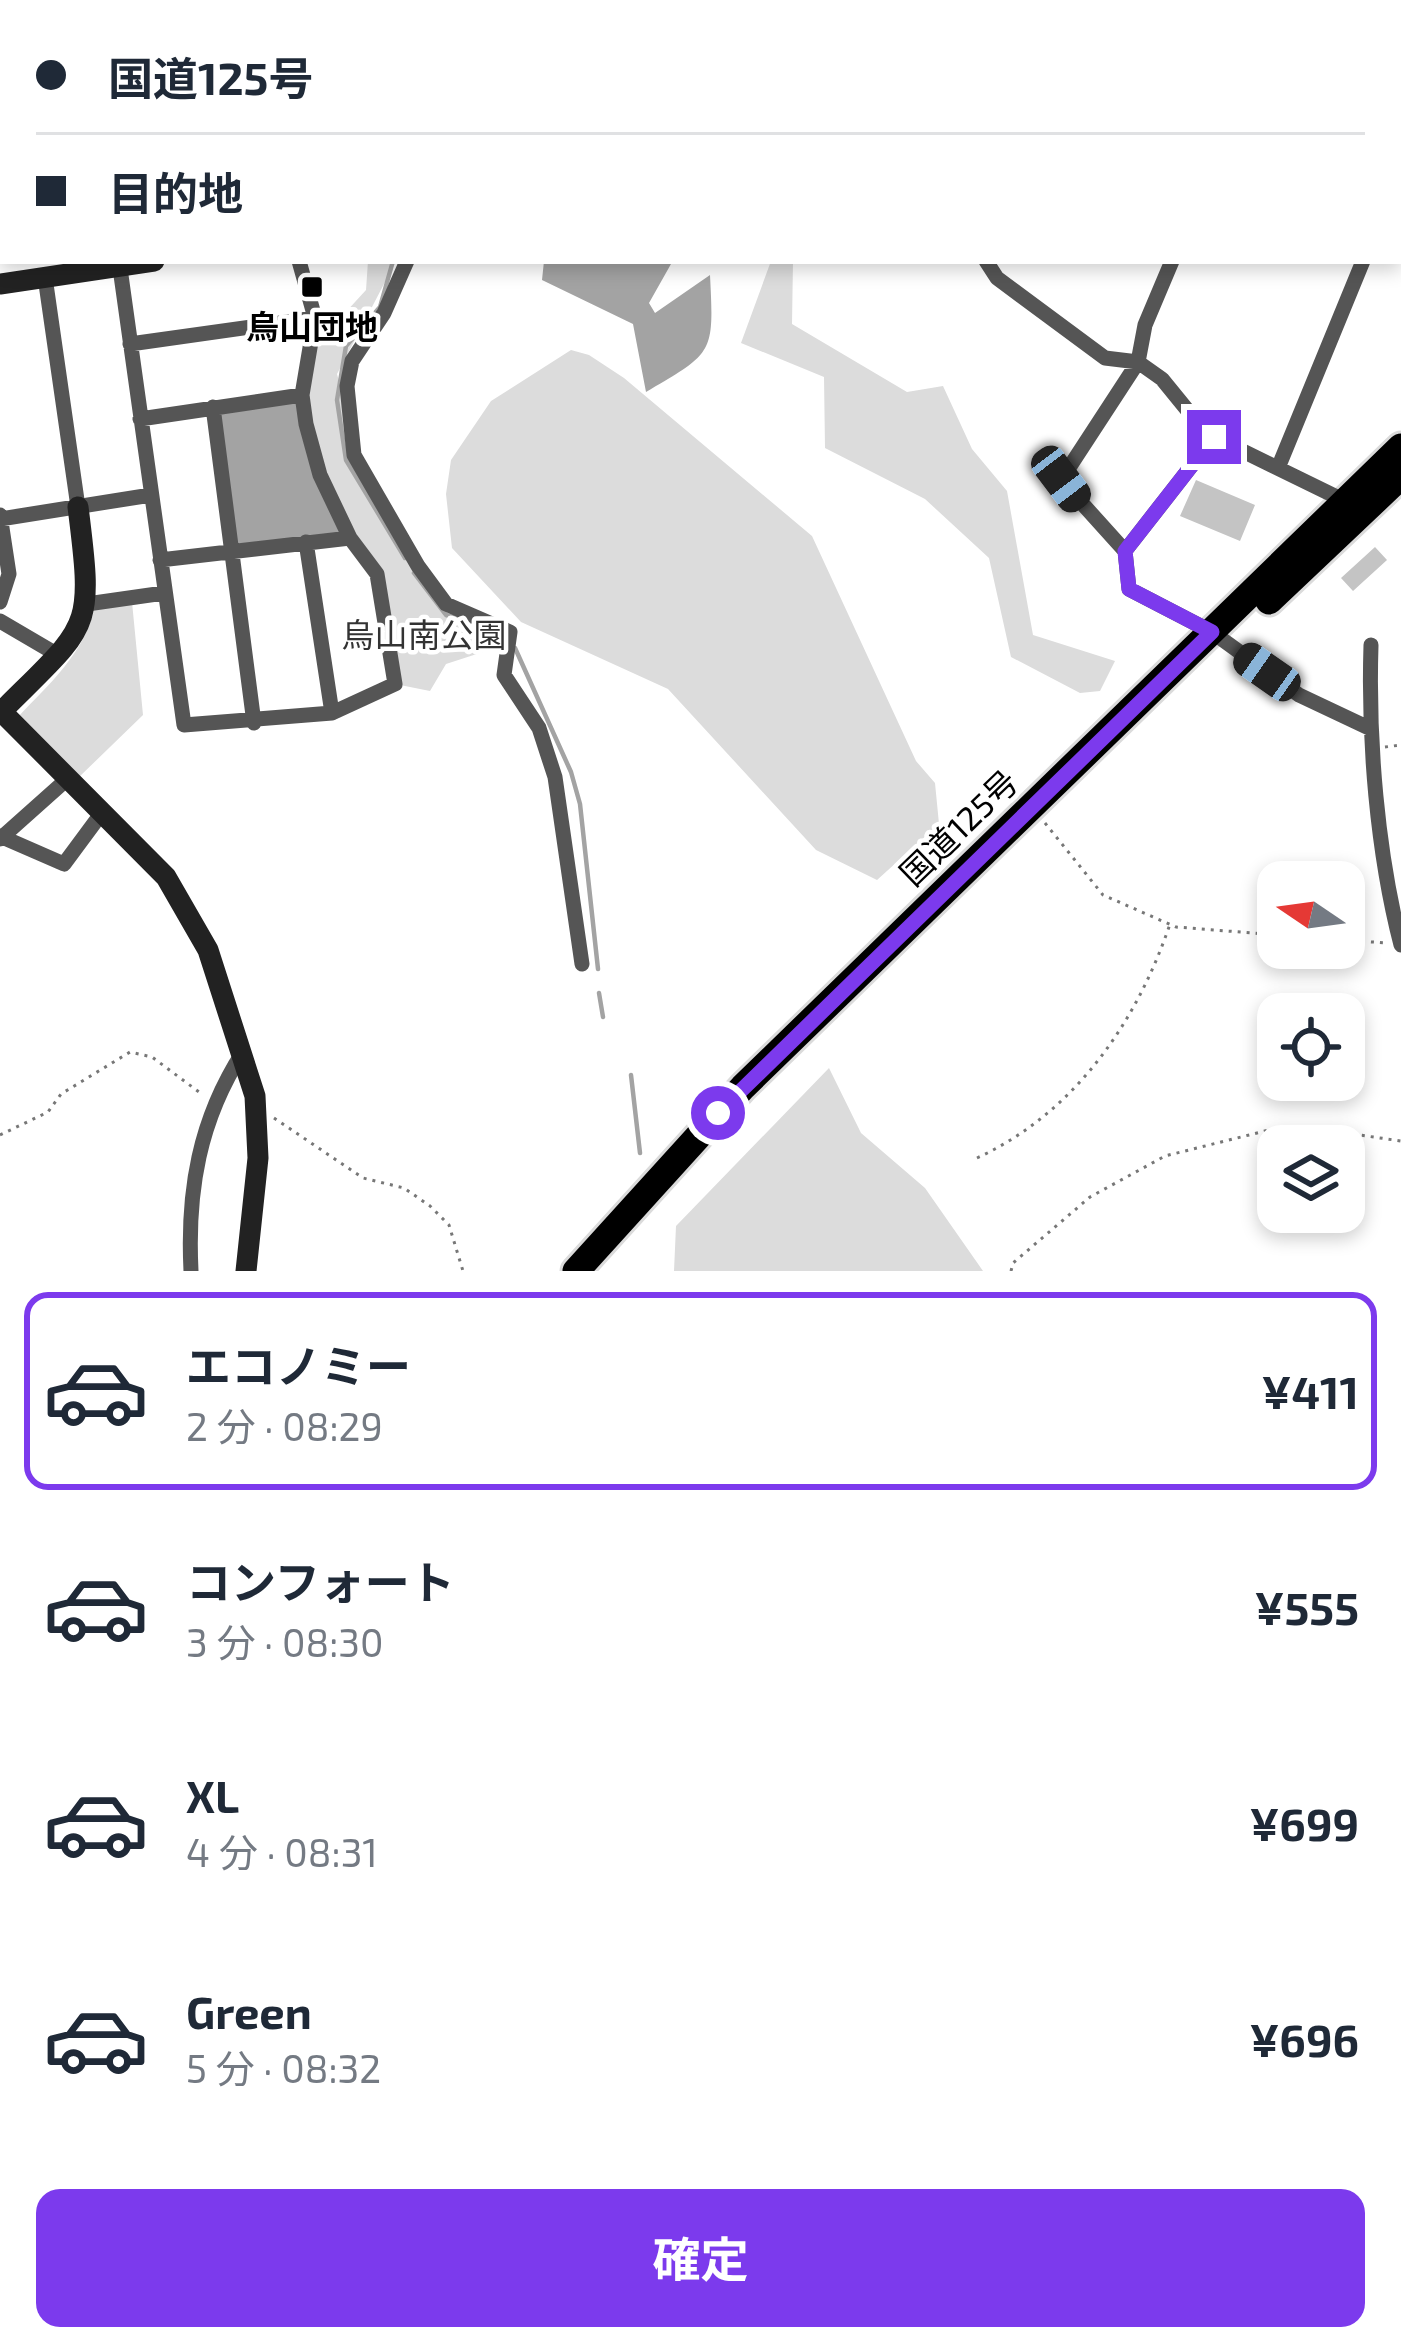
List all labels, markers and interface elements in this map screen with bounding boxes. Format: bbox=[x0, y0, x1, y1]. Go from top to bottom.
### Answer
text: 国道125号 bbox=[108, 50, 313, 104]
text: 目的地 bbox=[108, 165, 243, 219]
marker: 烏山団地 bbox=[299, 274, 325, 300]
place label: 烏山団地 bbox=[246, 306, 378, 346]
route end bbox=[1187, 410, 1241, 464]
car bbox=[1025, 439, 1097, 519]
park label: 烏山南公園 bbox=[342, 614, 507, 654]
car bbox=[1227, 637, 1307, 707]
street label: 国道125号 bbox=[891, 761, 1025, 893]
north arrow bbox=[1257, 861, 1365, 969]
map controls bbox=[1257, 861, 1365, 1233]
button: locate bbox=[1257, 993, 1365, 1101]
route start bbox=[691, 1086, 745, 1140]
button: layers bbox=[1257, 1125, 1365, 1233]
icon: car bbox=[42, 1337, 150, 1445]
text: エコノミー bbox=[186, 1338, 411, 1392]
text: ¥411 bbox=[1262, 1364, 1359, 1418]
text: 2 分 · 08:29 bbox=[186, 1402, 383, 1449]
icon: car bbox=[42, 1553, 150, 1661]
text: コンフォート bbox=[186, 1554, 455, 1608]
text: ¥555 bbox=[1255, 1580, 1359, 1634]
text: 3 分 · 08:30 bbox=[186, 1618, 384, 1665]
text: XL bbox=[186, 1768, 239, 1822]
icon: car bbox=[42, 1769, 150, 1877]
text: ¥699 bbox=[1249, 1796, 1359, 1850]
text: 4 分 · 08:31 bbox=[186, 1828, 378, 1875]
text: Green bbox=[186, 1984, 312, 2038]
icon: car bbox=[42, 1985, 150, 2093]
text: ¥696 bbox=[1249, 2012, 1359, 2066]
text: 5 分 · 08:32 bbox=[186, 2044, 381, 2091]
button: 確定 bbox=[36, 2189, 1365, 2327]

